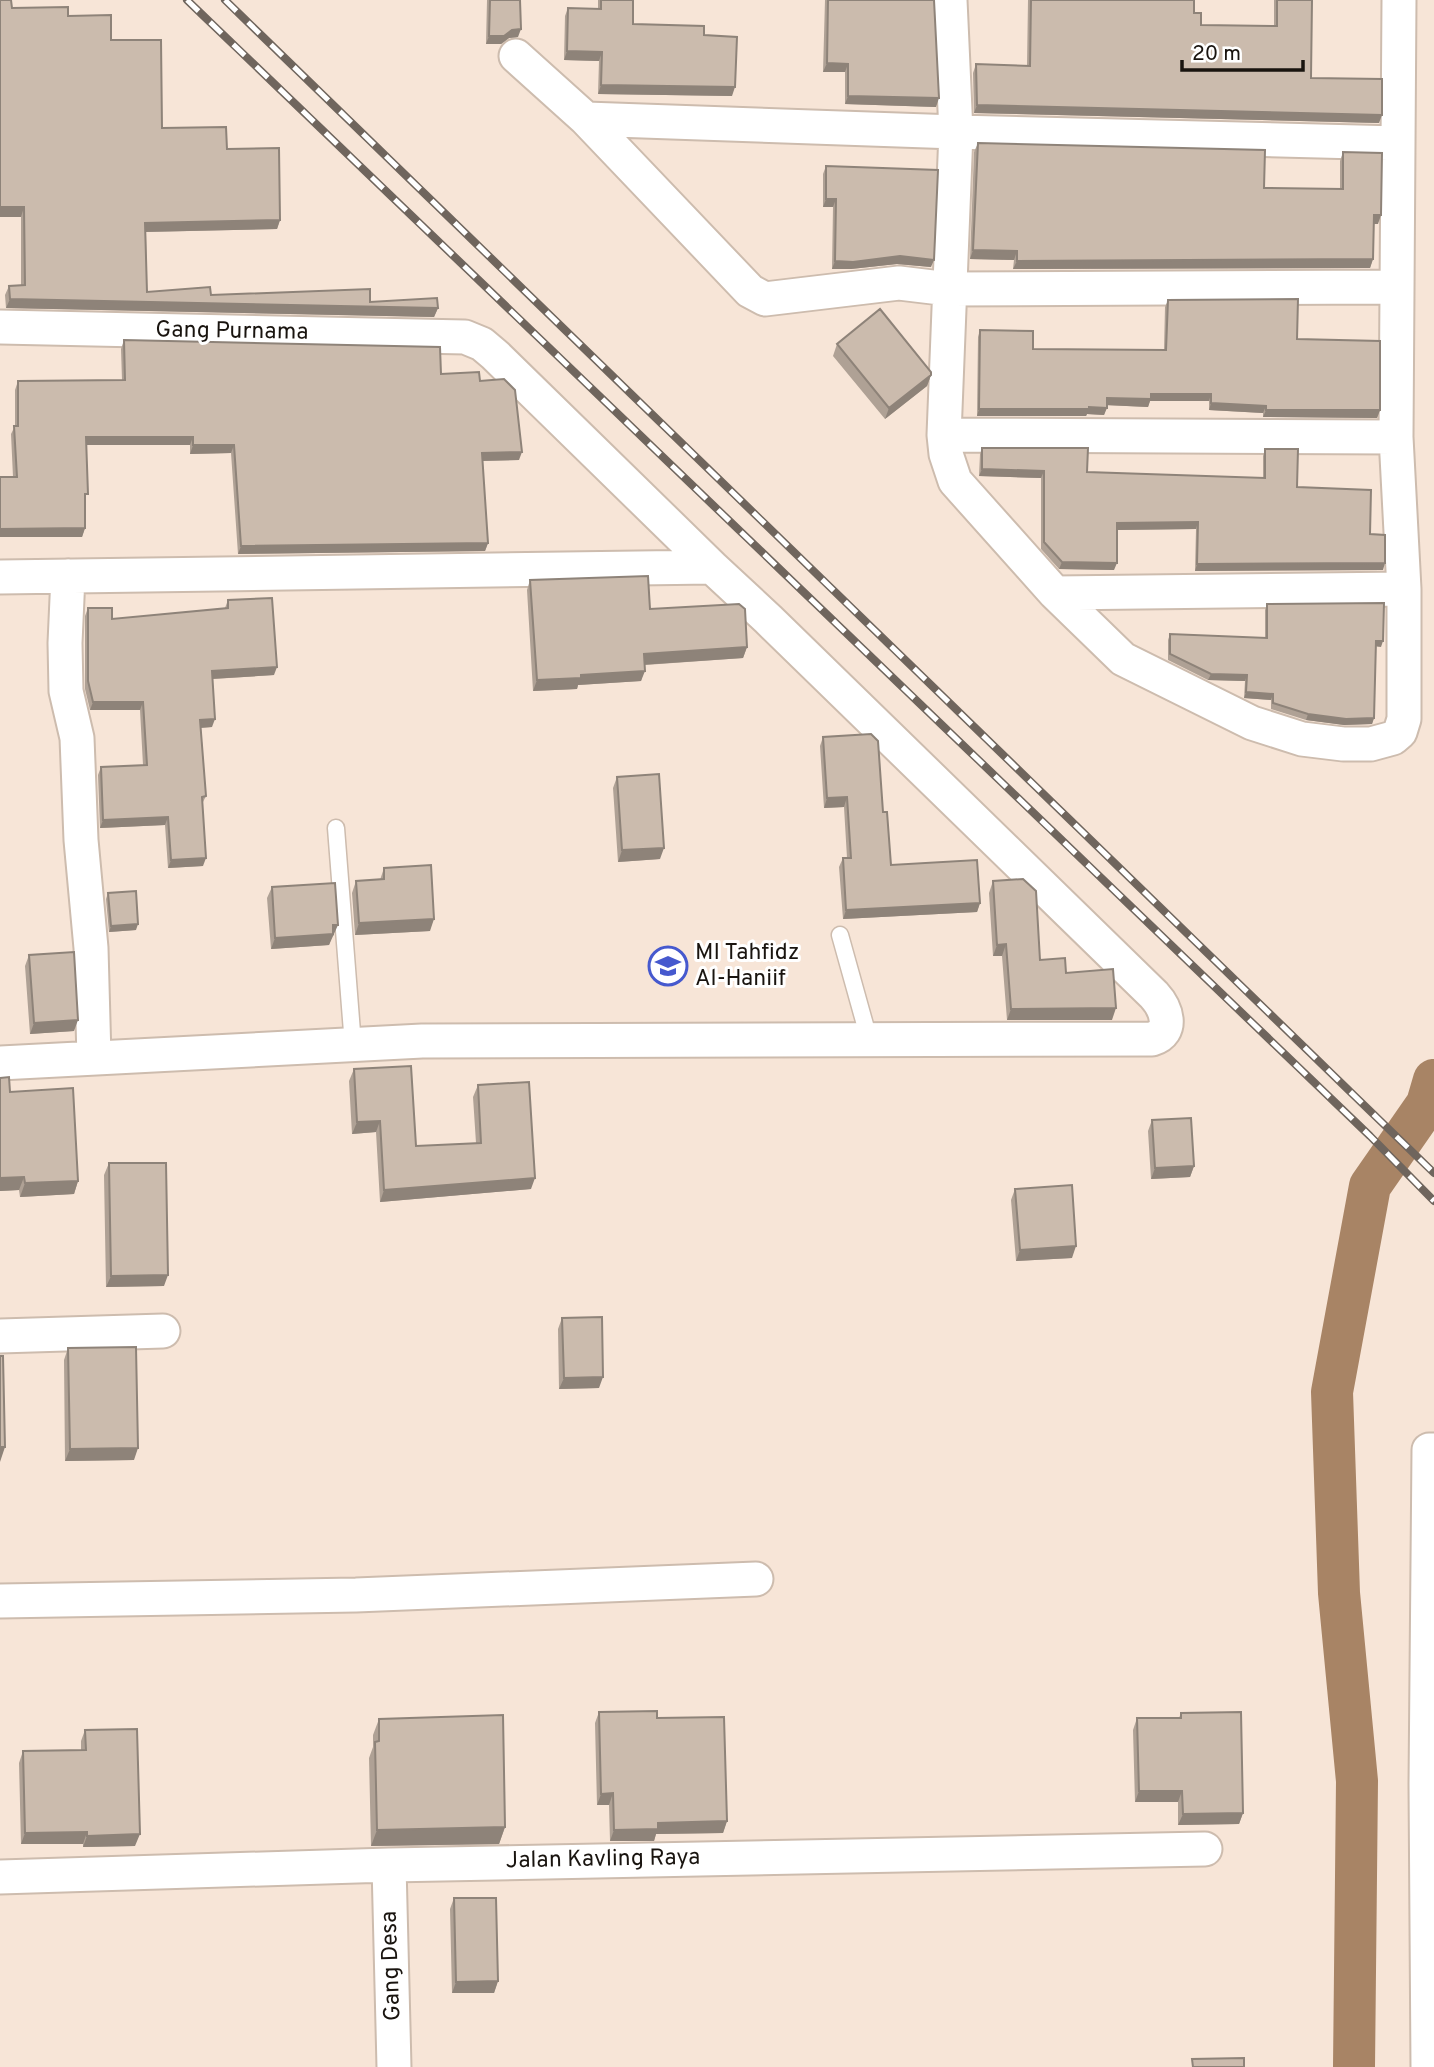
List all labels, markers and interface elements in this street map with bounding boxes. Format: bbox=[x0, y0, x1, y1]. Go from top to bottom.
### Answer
scale bar bbox=[1182, 28, 1303, 72]
text: 20 m bbox=[1192, 41, 1241, 68]
street label: Gang Purnama bbox=[155, 316, 309, 348]
place label: MI Tahfidz Al-Haniif bbox=[695, 939, 799, 994]
school or university icon: MI Tahfidz Al-Haniif bbox=[647, 945, 689, 987]
street label: Jalan Kavling Raya bbox=[505, 1844, 701, 1876]
street label: Gang Desa bbox=[376, 1910, 408, 2022]

